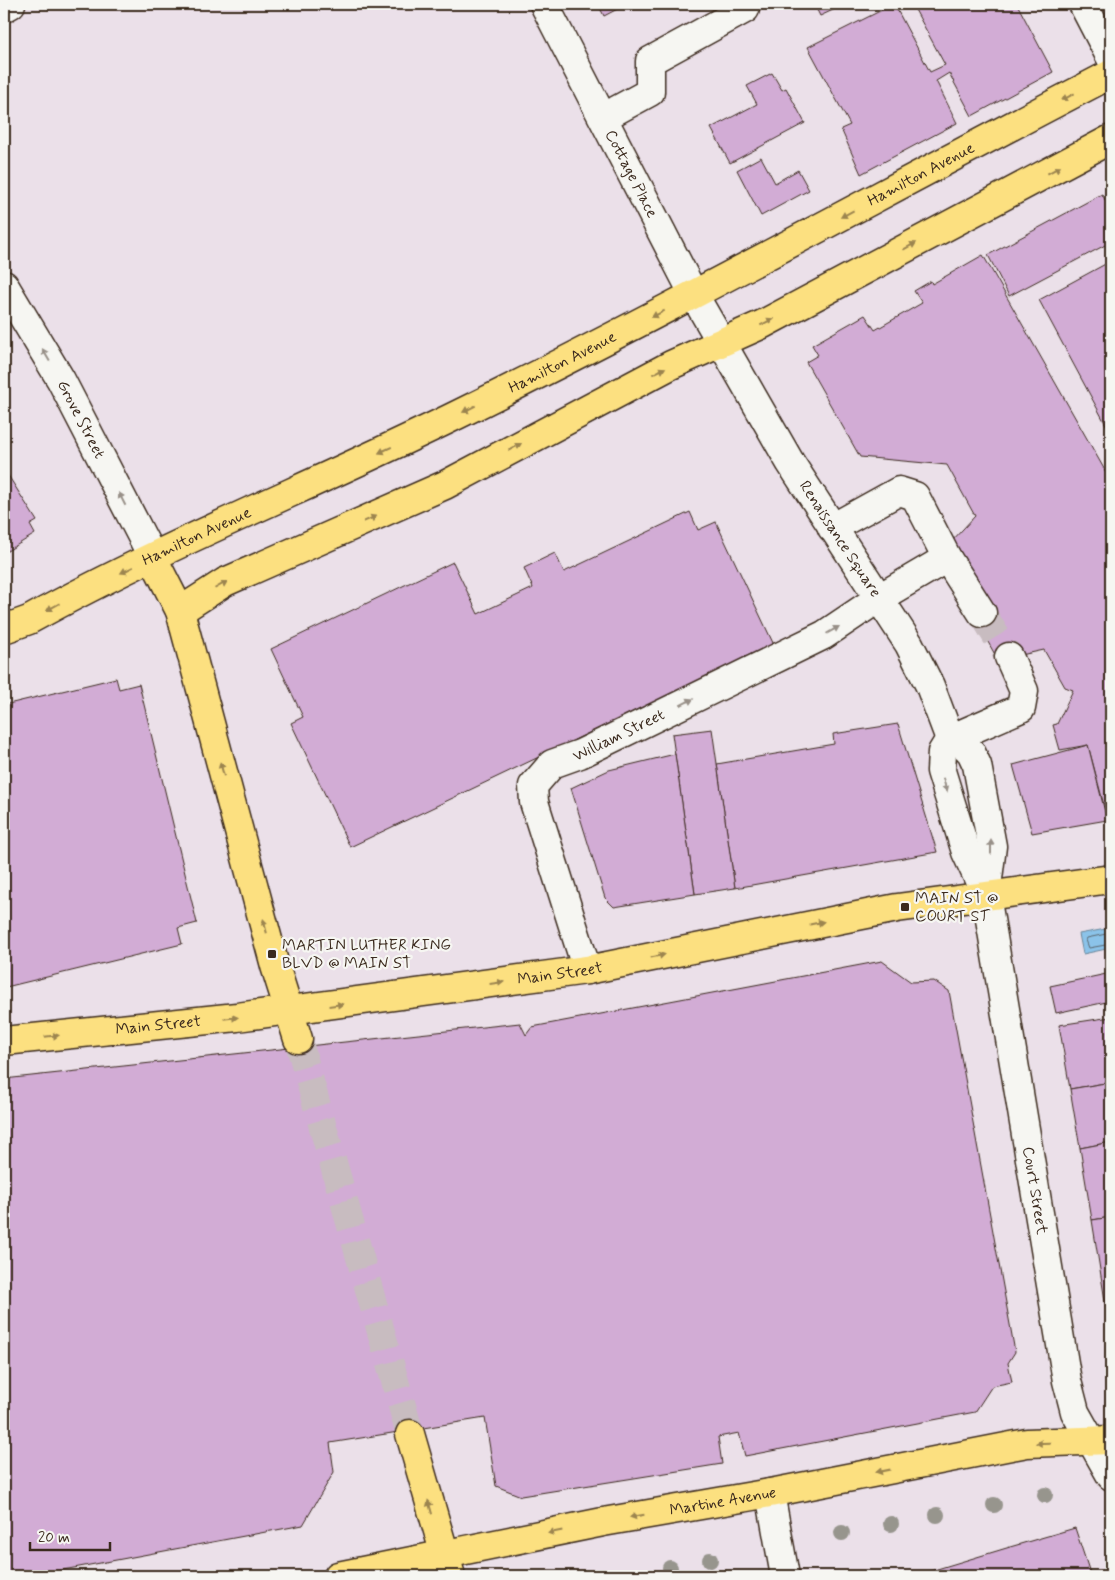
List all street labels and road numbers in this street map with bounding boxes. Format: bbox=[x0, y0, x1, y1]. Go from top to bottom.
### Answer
street label: Cottage Place bbox=[600, 126, 663, 222]
street label: Hamilton Avenue bbox=[864, 137, 978, 211]
street label: Hamilton Avenue bbox=[505, 326, 620, 398]
street label: Grove Street bbox=[52, 376, 110, 462]
street label: Renaissance Square bbox=[795, 477, 886, 601]
street label: Hamilton Avenue bbox=[139, 502, 255, 571]
street label: William Street bbox=[569, 704, 668, 766]
street label: Main Street bbox=[516, 957, 605, 990]
street label: Main Street bbox=[114, 1010, 202, 1040]
street label: Court Street bbox=[1018, 1145, 1053, 1236]
street label: Martine Avenue bbox=[668, 1482, 778, 1521]

